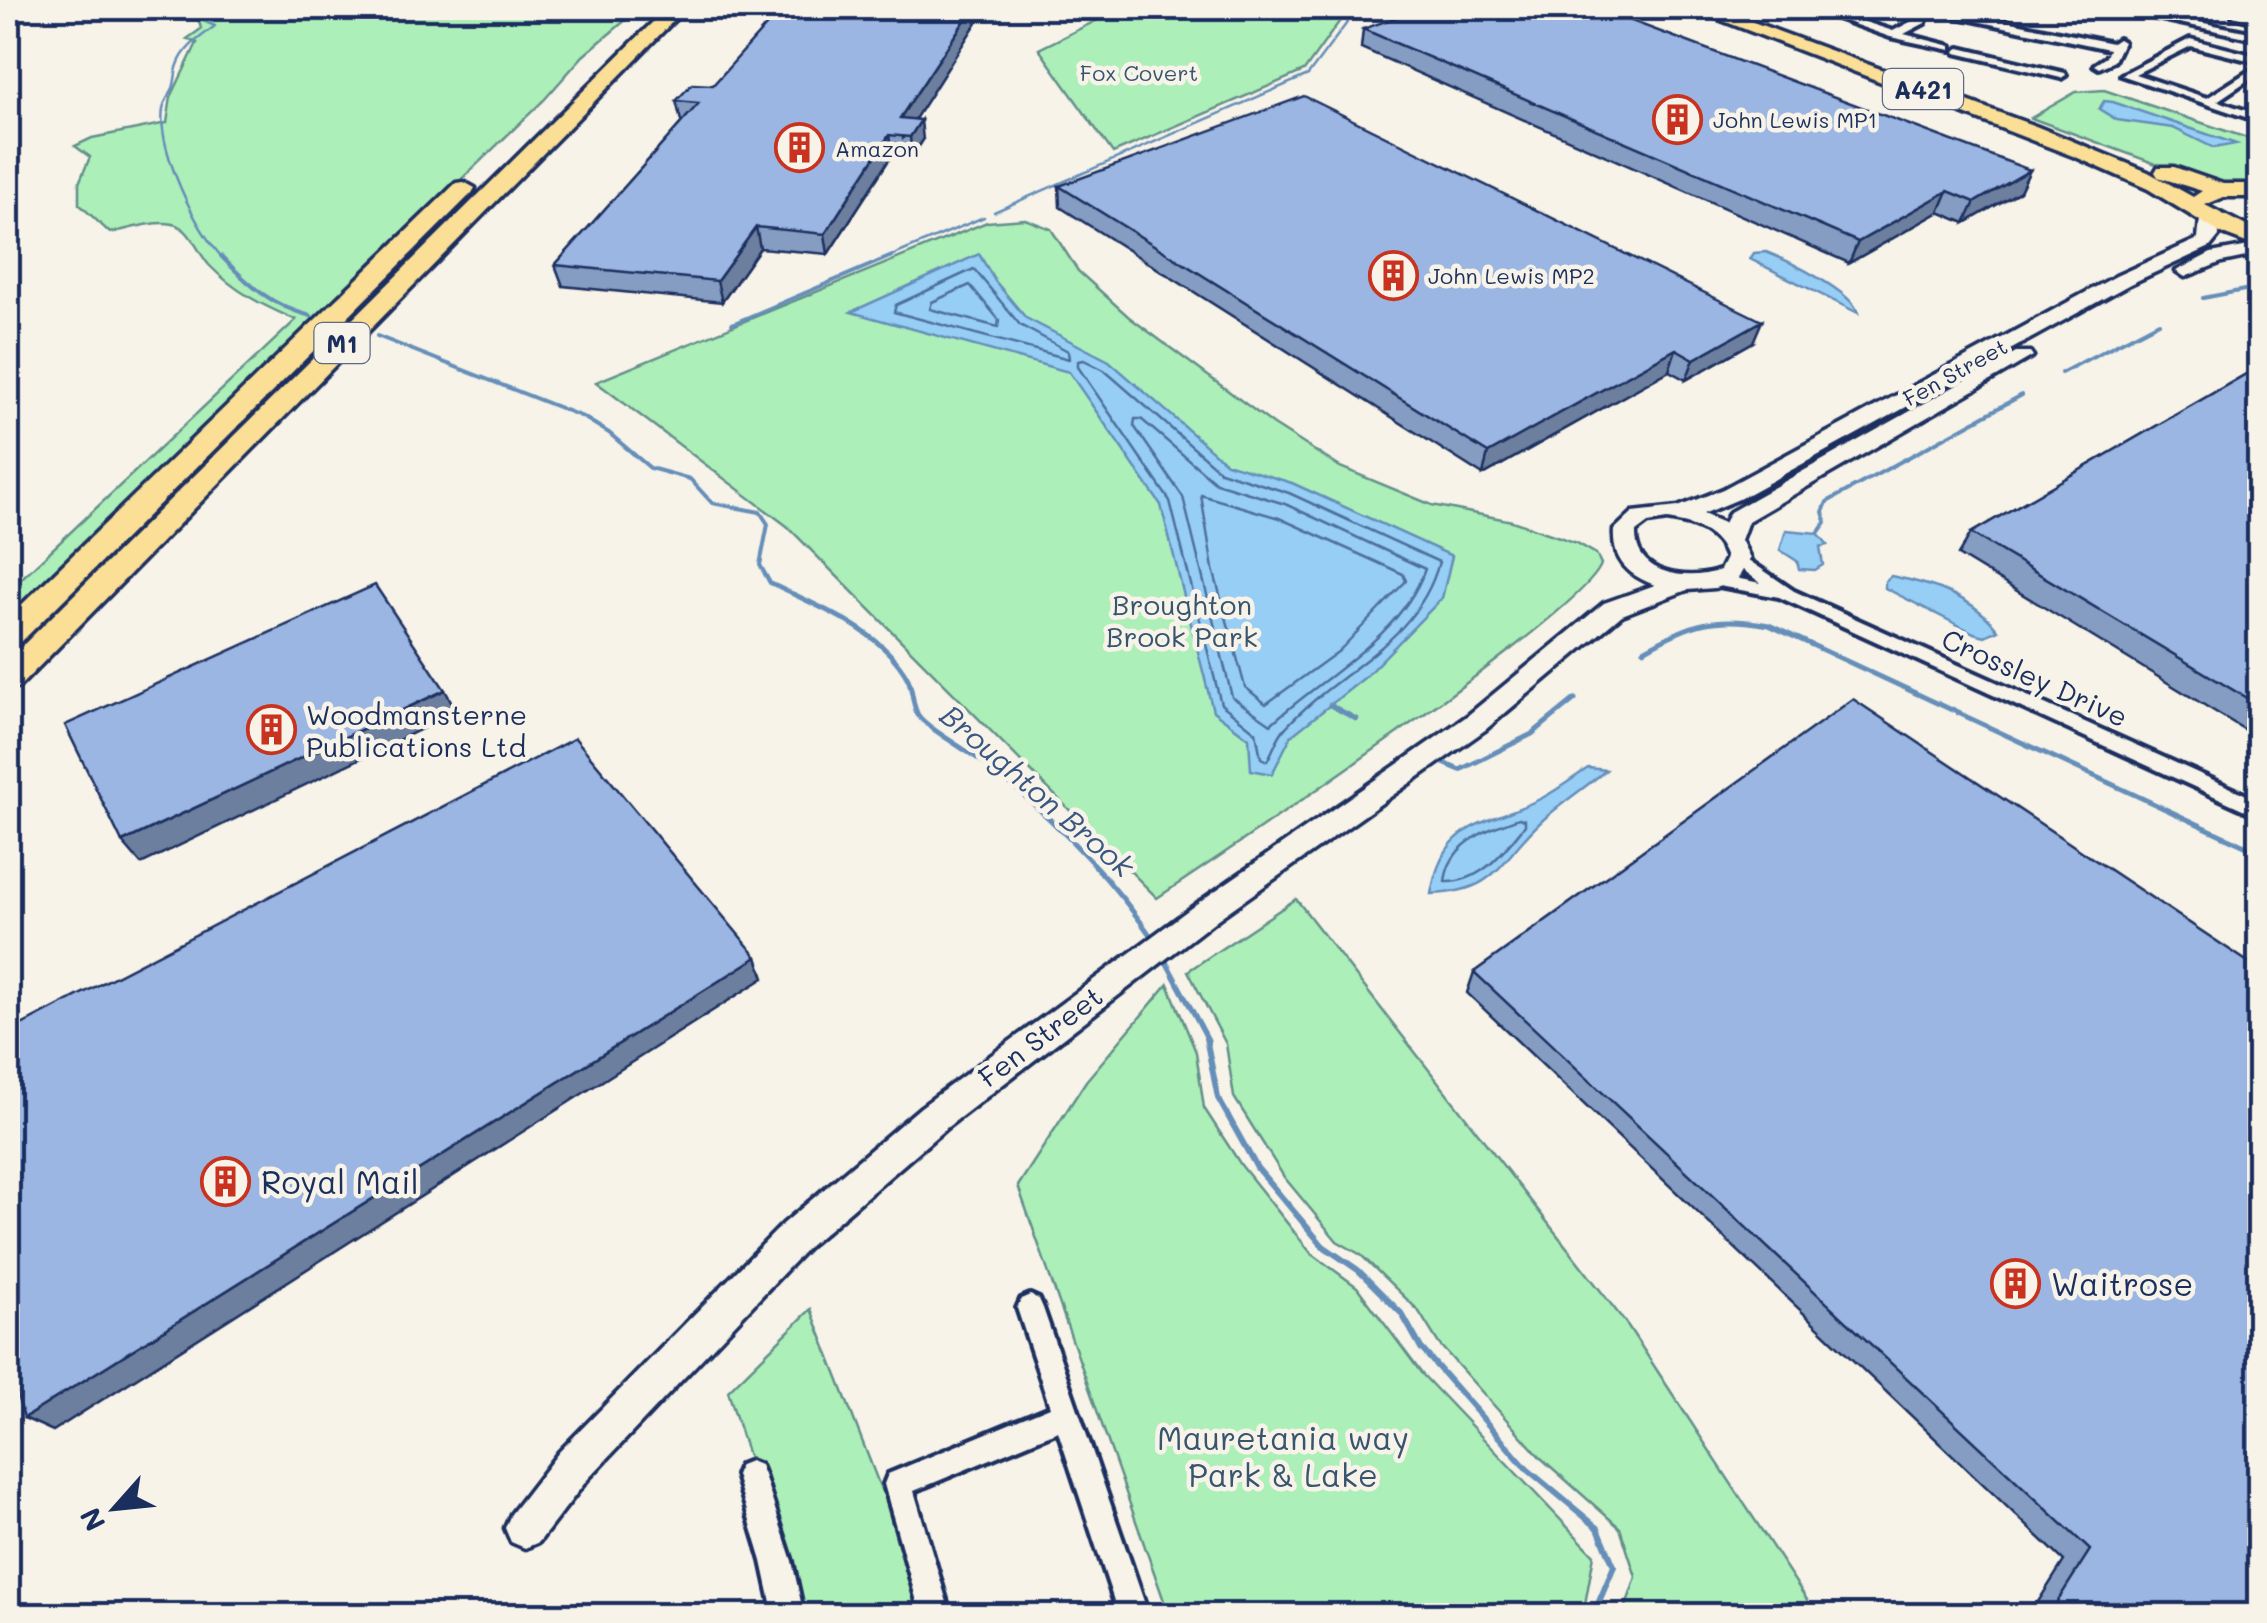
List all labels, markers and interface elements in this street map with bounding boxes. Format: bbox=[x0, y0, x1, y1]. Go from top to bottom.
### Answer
park label: Fox Covert bbox=[1080, 58, 1198, 87]
road number: A421 bbox=[1883, 69, 1963, 109]
building icon: John Lewis MP1 bbox=[1652, 93, 1704, 145]
place label: John Lewis MP1 bbox=[1713, 105, 1877, 134]
building icon: Amazon bbox=[774, 122, 826, 174]
place label: Amazon bbox=[835, 134, 919, 163]
building icon: John Lewis MP2 bbox=[1367, 249, 1419, 301]
place label: John Lewis MP2 bbox=[1428, 261, 1595, 290]
road number: M1 bbox=[314, 323, 370, 363]
street label: Fen Street bbox=[1898, 331, 2012, 413]
park label: Broughton Brook Park bbox=[1106, 586, 1258, 654]
street label: Crossley Drive bbox=[1936, 620, 2134, 734]
water label: Broughton Brook bbox=[933, 695, 1144, 886]
place label: Woodmansterne Publications Ltd bbox=[306, 696, 527, 764]
building icon: Woodmansterne Publications Ltd bbox=[245, 704, 297, 756]
street label: Fen Street bbox=[971, 978, 1109, 1094]
building icon: Royal Mail bbox=[200, 1155, 252, 1207]
place label: Royal Mail bbox=[261, 1160, 419, 1203]
building icon: Waitrose bbox=[1990, 1257, 2042, 1309]
place label: Waitrose bbox=[2051, 1262, 2193, 1304]
park label: Mauretania way Park & Lake bbox=[1157, 1416, 1409, 1495]
north arrow bbox=[65, 1458, 165, 1558]
text: N bbox=[71, 1502, 113, 1537]

